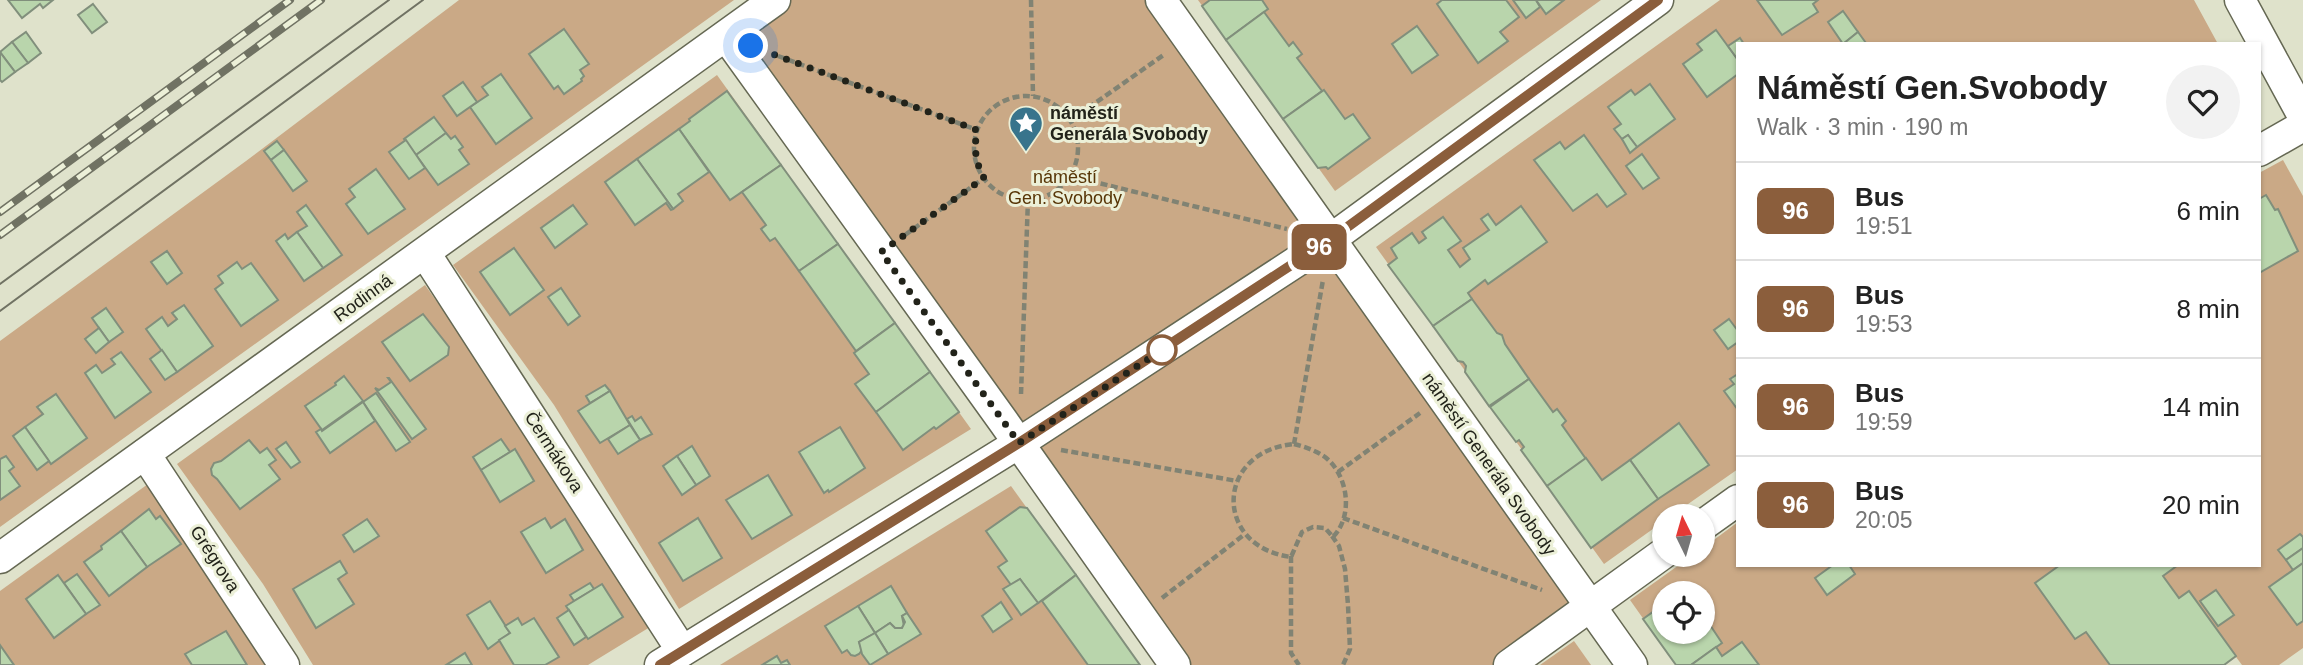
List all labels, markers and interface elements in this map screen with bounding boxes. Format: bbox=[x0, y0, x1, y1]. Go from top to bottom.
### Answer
your location bbox=[733, 28, 768, 63]
button: heart bbox=[2166, 65, 2240, 139]
text: Náměstí Gen.Svobody bbox=[1757, 69, 2107, 106]
place label: náměstí Generála Svobody bbox=[1050, 103, 1208, 144]
place icon: náměstí Generála Svobody bbox=[1007, 104, 1045, 153]
text: Walk · 3 min · 190 m bbox=[1757, 114, 1968, 140]
park label: náměstí Gen. Svobody bbox=[1008, 167, 1122, 208]
text: Bus bbox=[1855, 182, 1904, 212]
text: 6 min bbox=[2176, 196, 2240, 226]
text: 96 bbox=[1782, 197, 1809, 224]
text: 19:51 bbox=[1855, 213, 1913, 239]
line badge: 96 bbox=[1288, 224, 1350, 270]
text: 96 bbox=[1306, 233, 1332, 260]
street label: Rodinná bbox=[330, 270, 397, 326]
text: Bus bbox=[1855, 280, 1904, 310]
text: 8 min bbox=[2176, 294, 2240, 324]
text: 96 bbox=[1782, 295, 1809, 322]
text: 19:53 bbox=[1855, 311, 1913, 337]
unlabelled marker bbox=[1147, 335, 1177, 365]
street label: náměstí Generála Svobody bbox=[1418, 369, 1560, 559]
text: Bus bbox=[1855, 378, 1904, 408]
text: 14 min bbox=[2162, 392, 2240, 422]
text: 96 bbox=[1782, 393, 1809, 420]
street label: Čermákova bbox=[521, 407, 589, 497]
text: 19:59 bbox=[1855, 409, 1913, 435]
text: Bus bbox=[1855, 476, 1904, 506]
text: 20 min bbox=[2162, 490, 2240, 520]
text: 96 bbox=[1782, 491, 1809, 518]
north arrow bbox=[1652, 504, 1715, 567]
map controls bbox=[1652, 504, 1715, 644]
text: 20:05 bbox=[1855, 507, 1913, 533]
street label: Grégrova bbox=[186, 522, 244, 597]
button: locate bbox=[1652, 581, 1715, 644]

